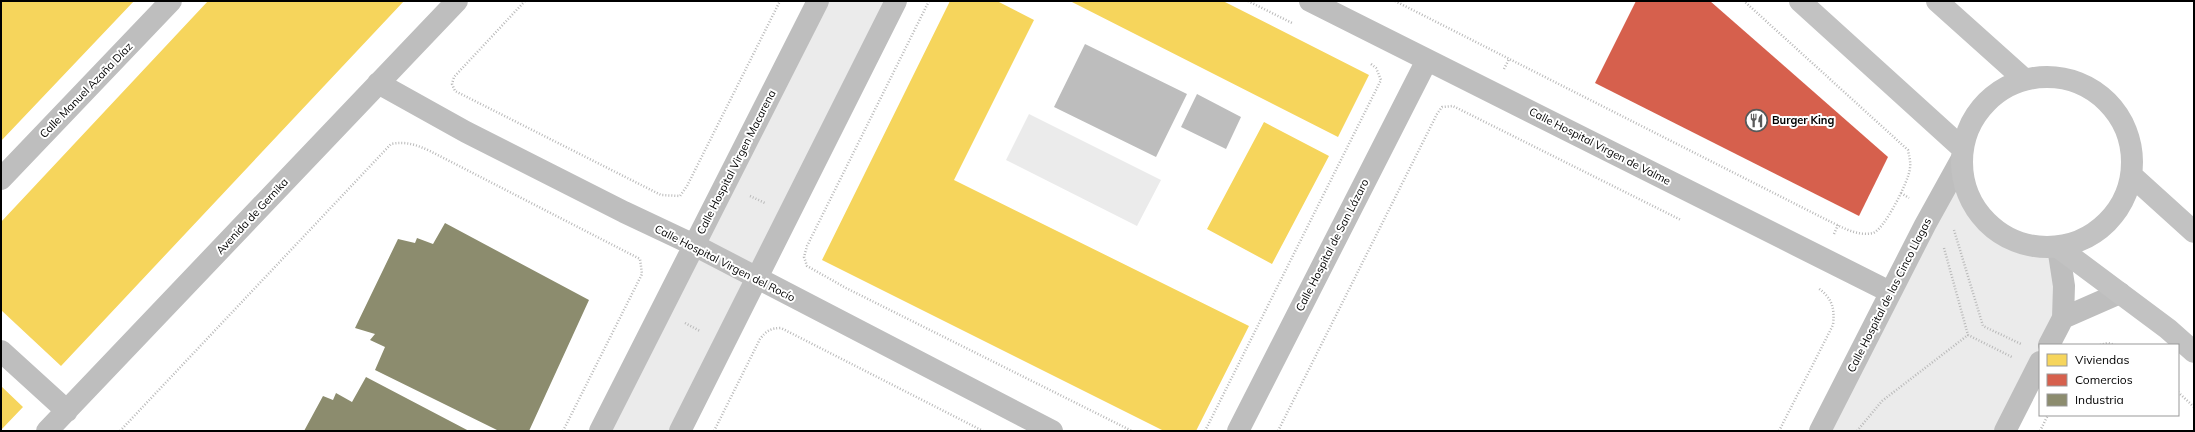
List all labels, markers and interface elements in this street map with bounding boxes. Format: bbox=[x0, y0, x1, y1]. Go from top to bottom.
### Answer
street label: Calle Manuel Azaña Díaz bbox=[37, 39, 136, 141]
street label: Calle Hospital Virgen Macarena bbox=[693, 87, 779, 237]
street label: Calle Hospital Virgen de Valme bbox=[1527, 104, 1673, 188]
restaurant icon: Burger King bbox=[1744, 107, 1770, 133]
place label: Burger King bbox=[1772, 113, 1834, 127]
street label: Avenida de Gernika bbox=[213, 175, 291, 257]
street label: Calle Hospital de San Lázaro bbox=[1292, 176, 1372, 314]
street label: Calle Hospital de las Cinco Llagas bbox=[1844, 215, 1934, 375]
street label: Calle Hospital Virgen del Rocío bbox=[652, 221, 798, 305]
legend bbox=[2039, 344, 2179, 416]
text: Viviendas bbox=[2075, 352, 2129, 367]
text: Comercios bbox=[2075, 372, 2133, 387]
text: Industria bbox=[2075, 392, 2124, 407]

